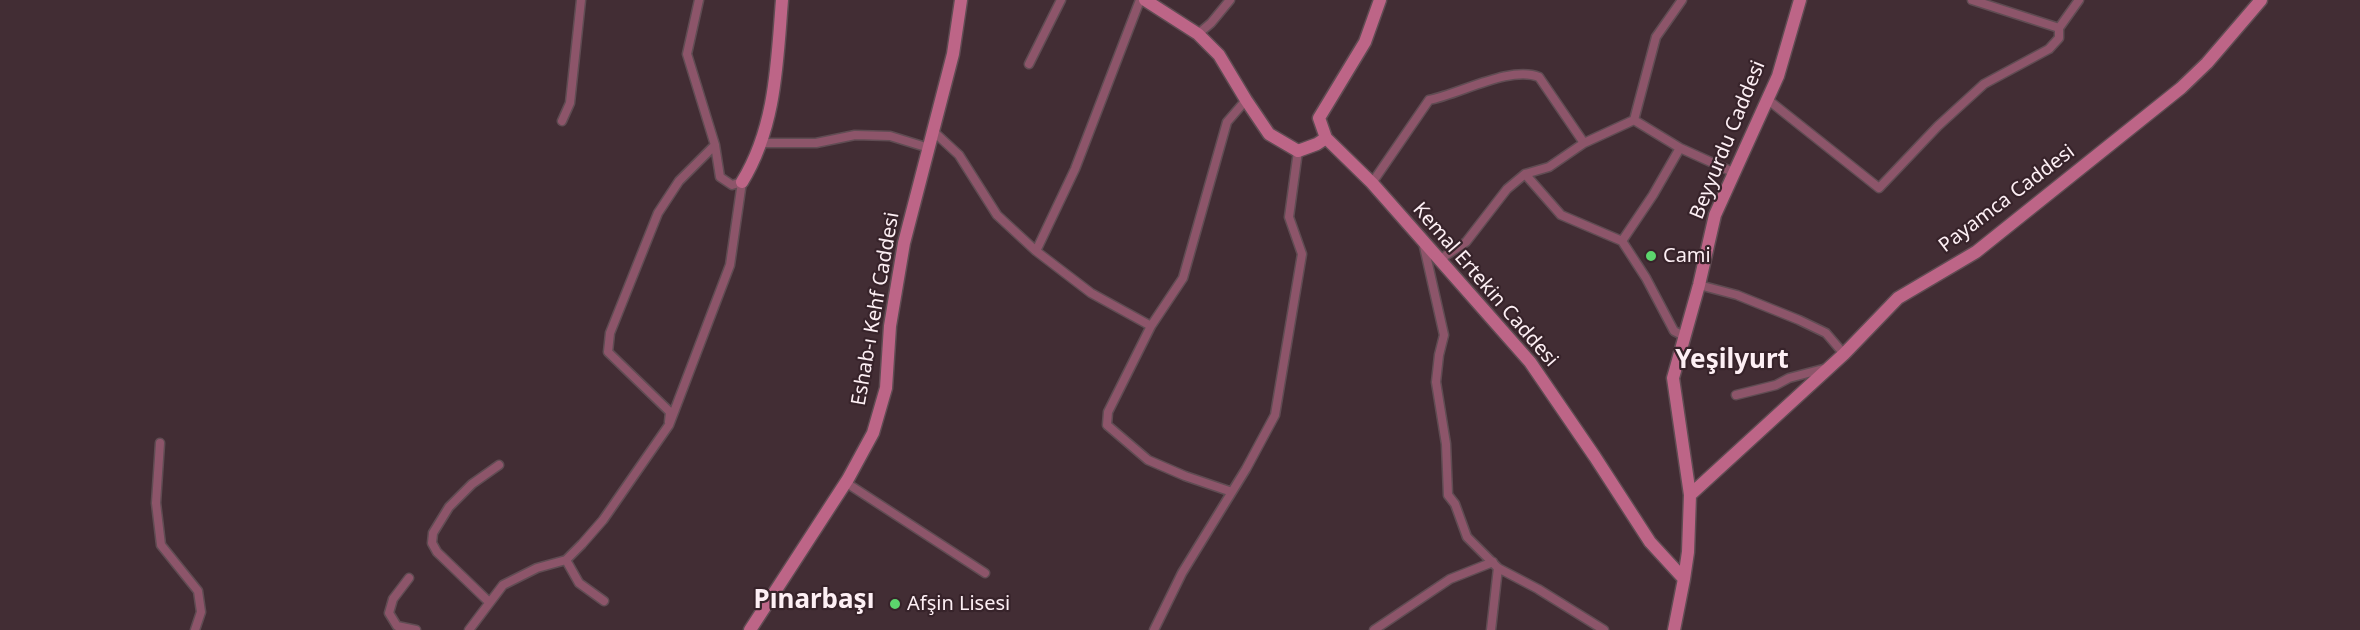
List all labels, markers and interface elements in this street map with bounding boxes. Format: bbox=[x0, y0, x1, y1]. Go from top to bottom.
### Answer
street label: Beyyurdu Caddesi bbox=[1685, 57, 1771, 223]
street label: Payamca Caddesi bbox=[1934, 140, 2080, 258]
street label: Kemal Ertekin Caddesi bbox=[1407, 198, 1563, 372]
street label: Eshab-ı Kehf Caddesi bbox=[847, 210, 905, 408]
place label: Cami bbox=[1663, 244, 1711, 268]
marker: Cami bbox=[1644, 249, 1658, 263]
district label: Yeşilyurt bbox=[1675, 345, 1789, 377]
district label: Pınarbaşı bbox=[754, 585, 874, 617]
place label: Afşin Lisesi bbox=[907, 592, 1010, 616]
marker: Afşin Lisesi bbox=[888, 597, 902, 611]

